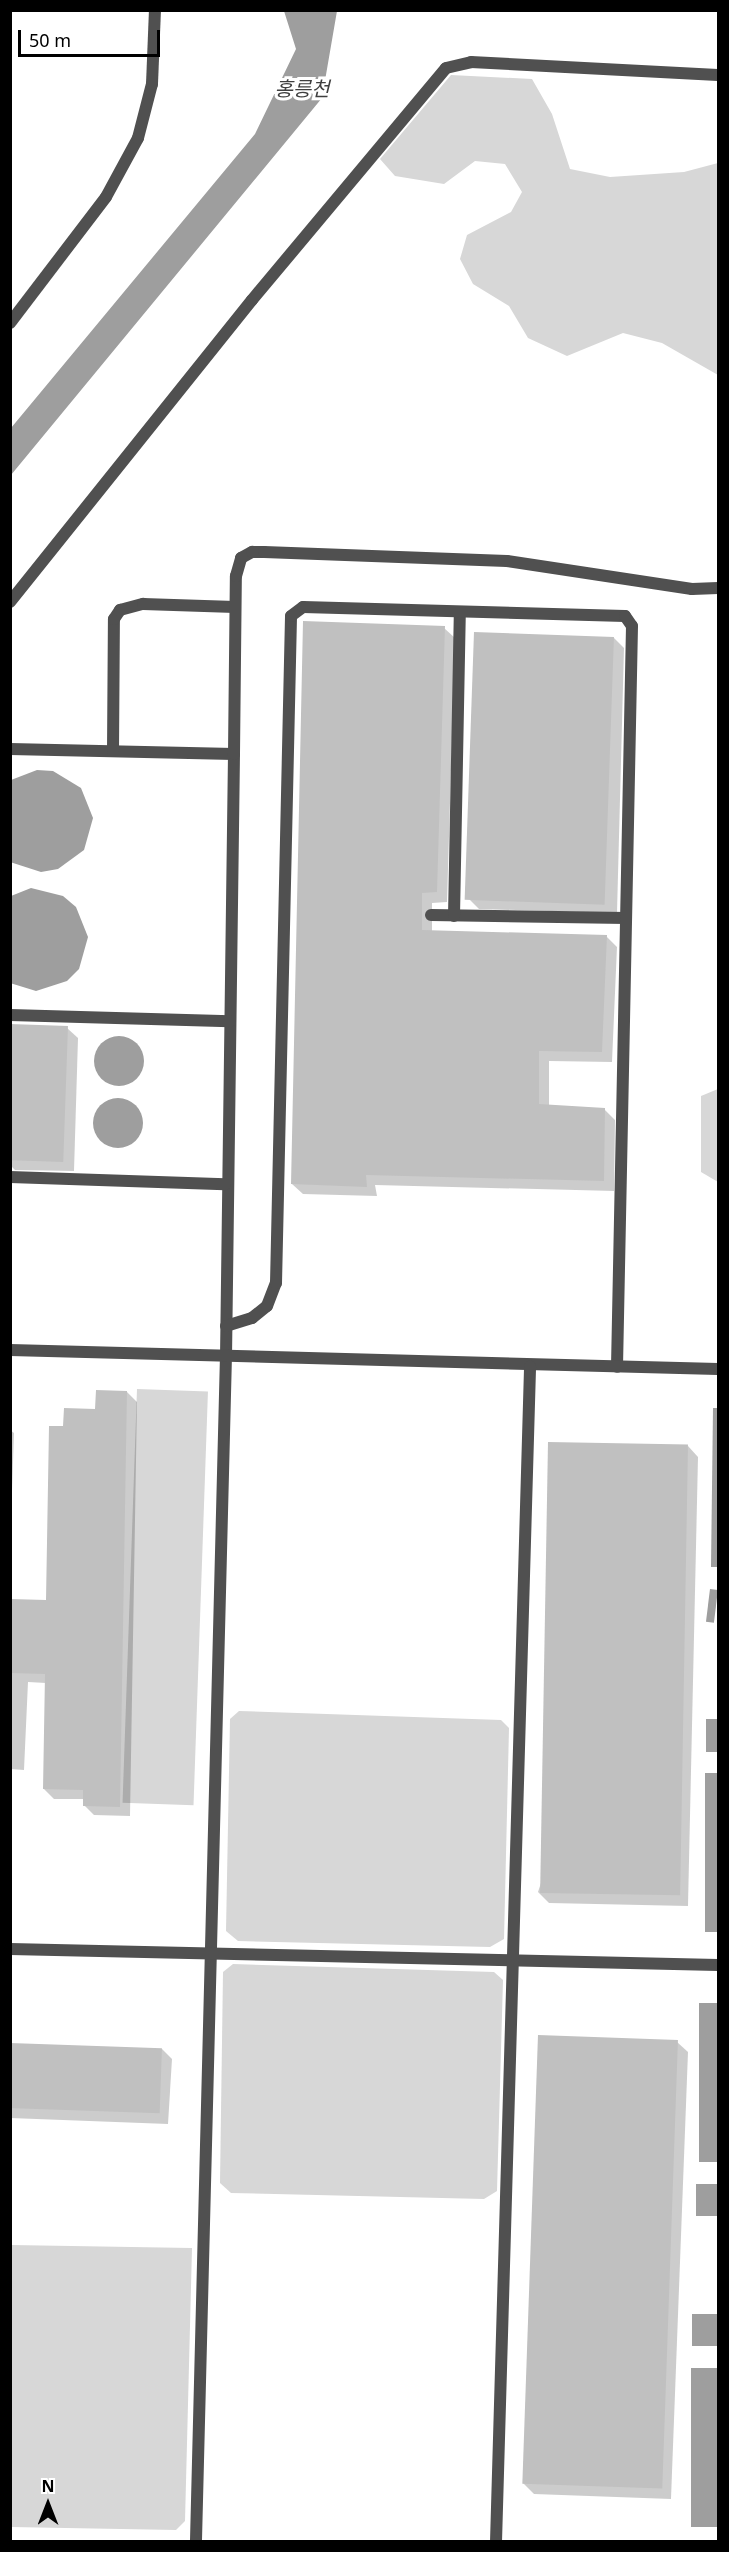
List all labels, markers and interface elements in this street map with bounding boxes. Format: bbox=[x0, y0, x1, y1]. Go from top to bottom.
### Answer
scale bar bbox=[21, 18, 164, 56]
text: 50 m bbox=[29, 28, 71, 52]
water label: 홍릉천 bbox=[274, 76, 330, 100]
north arrow bbox=[18, 2474, 78, 2534]
text: N bbox=[41, 2475, 55, 2497]

